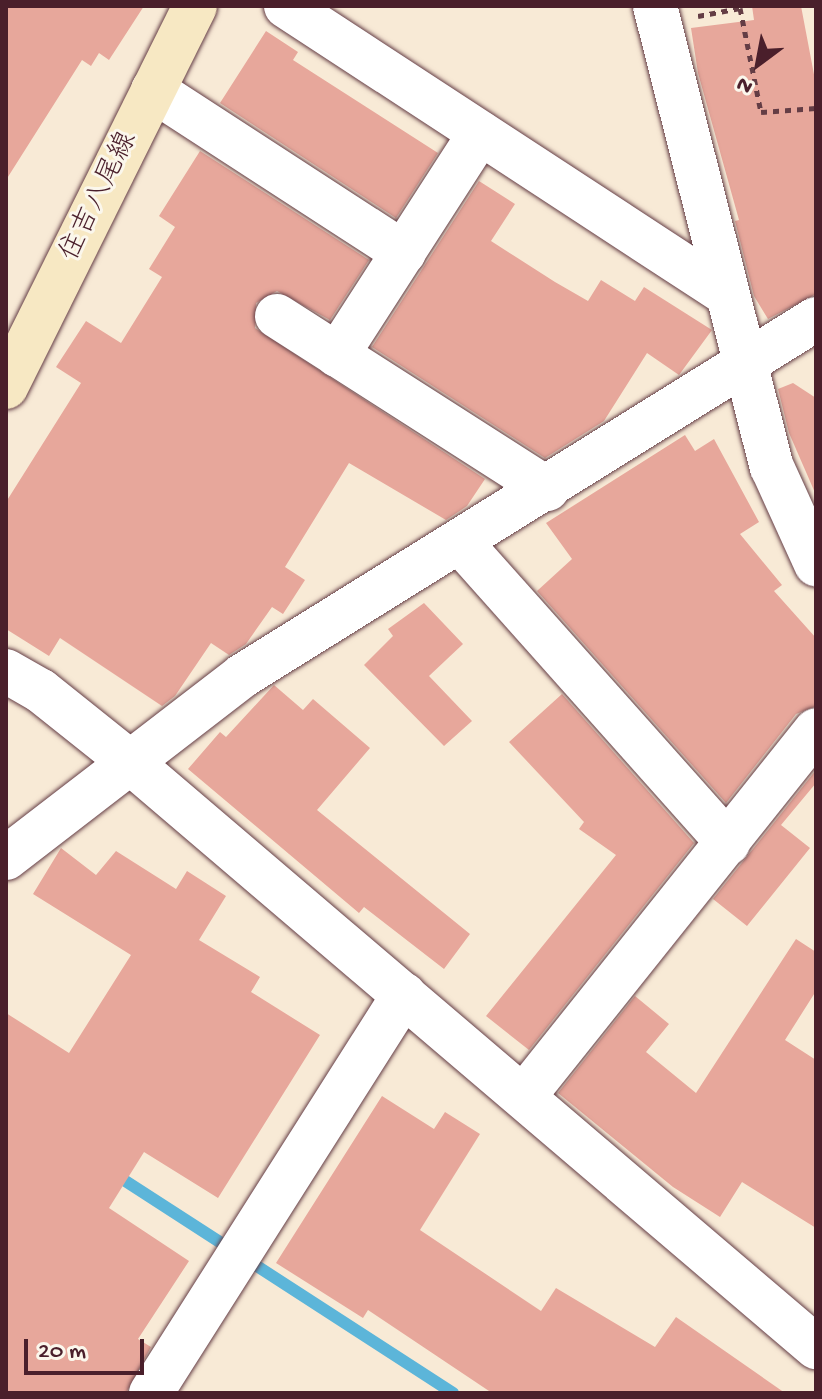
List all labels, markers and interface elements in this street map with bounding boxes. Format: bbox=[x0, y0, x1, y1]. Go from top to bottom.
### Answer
north arrow bbox=[718, 24, 798, 104]
text: N bbox=[732, 70, 758, 99]
street label: 住吉八尾線 bbox=[54, 127, 146, 267]
scale bar bbox=[28, 1323, 148, 1373]
text: 20 m bbox=[38, 1338, 86, 1367]

